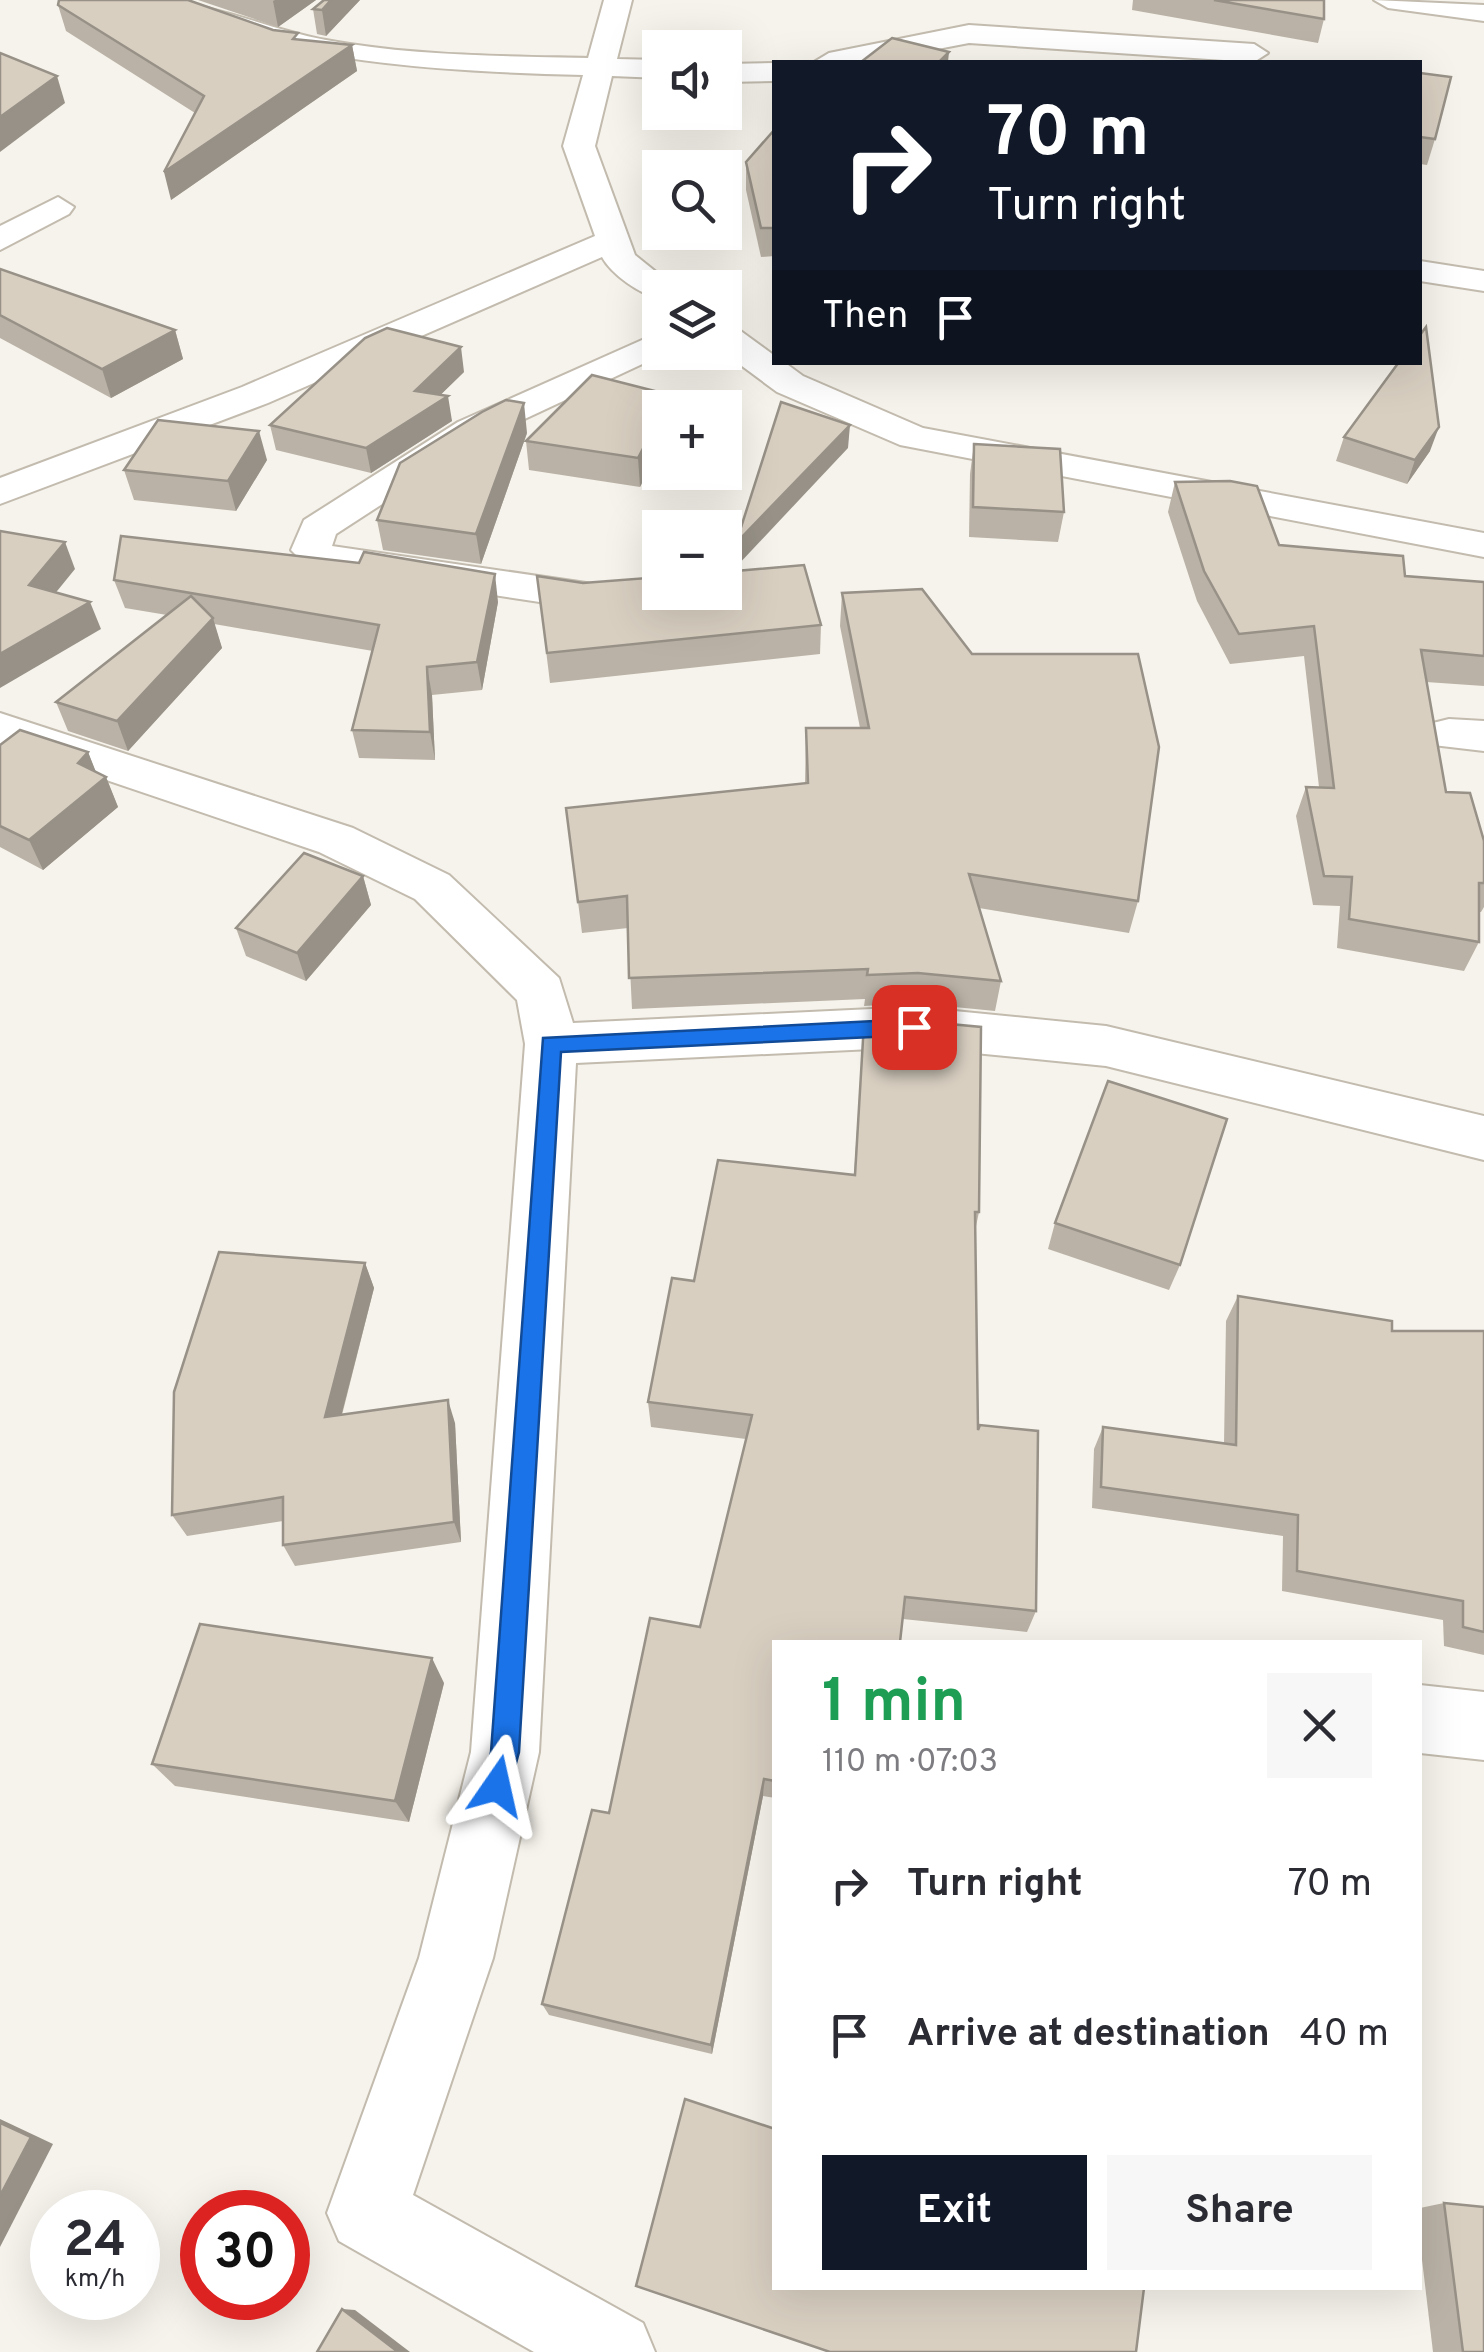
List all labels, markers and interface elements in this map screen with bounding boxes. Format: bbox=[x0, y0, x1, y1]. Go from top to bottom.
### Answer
map controls bbox=[642, 30, 742, 610]
button: sound bbox=[642, 30, 742, 130]
text: 70 m bbox=[987, 92, 1150, 181]
icon: right bbox=[822, 100, 952, 230]
button: search bbox=[642, 150, 742, 250]
text: Turn right bbox=[987, 179, 1186, 236]
button: layers bbox=[642, 270, 742, 370]
icon: arrive bbox=[928, 290, 983, 345]
text: Then bbox=[822, 293, 908, 342]
button: + bbox=[642, 390, 742, 490]
button: − bbox=[642, 510, 742, 610]
pin bbox=[872, 985, 957, 1070]
icon: arrive bbox=[887, 1000, 942, 1055]
text: 1 min bbox=[822, 1667, 966, 1743]
button: close bbox=[1267, 1673, 1372, 1778]
position arrow bbox=[445, 1734, 549, 1838]
text: 110 m · 07:03 bbox=[822, 1743, 998, 1783]
icon: right bbox=[822, 1858, 877, 1913]
text: Turn right bbox=[907, 1861, 1082, 1910]
text: 70 m bbox=[1288, 1861, 1372, 1910]
icon: arrive bbox=[822, 2008, 877, 2063]
text: Arrive at destination bbox=[907, 2011, 1270, 2060]
text: 40 m bbox=[1300, 2011, 1389, 2060]
button: Exit bbox=[822, 2155, 1087, 2270]
button: Share bbox=[1107, 2155, 1372, 2270]
speed limit sign: 30 bbox=[180, 2190, 310, 2320]
text: 24 bbox=[64, 2211, 126, 2274]
text: km/h bbox=[65, 2264, 125, 2296]

